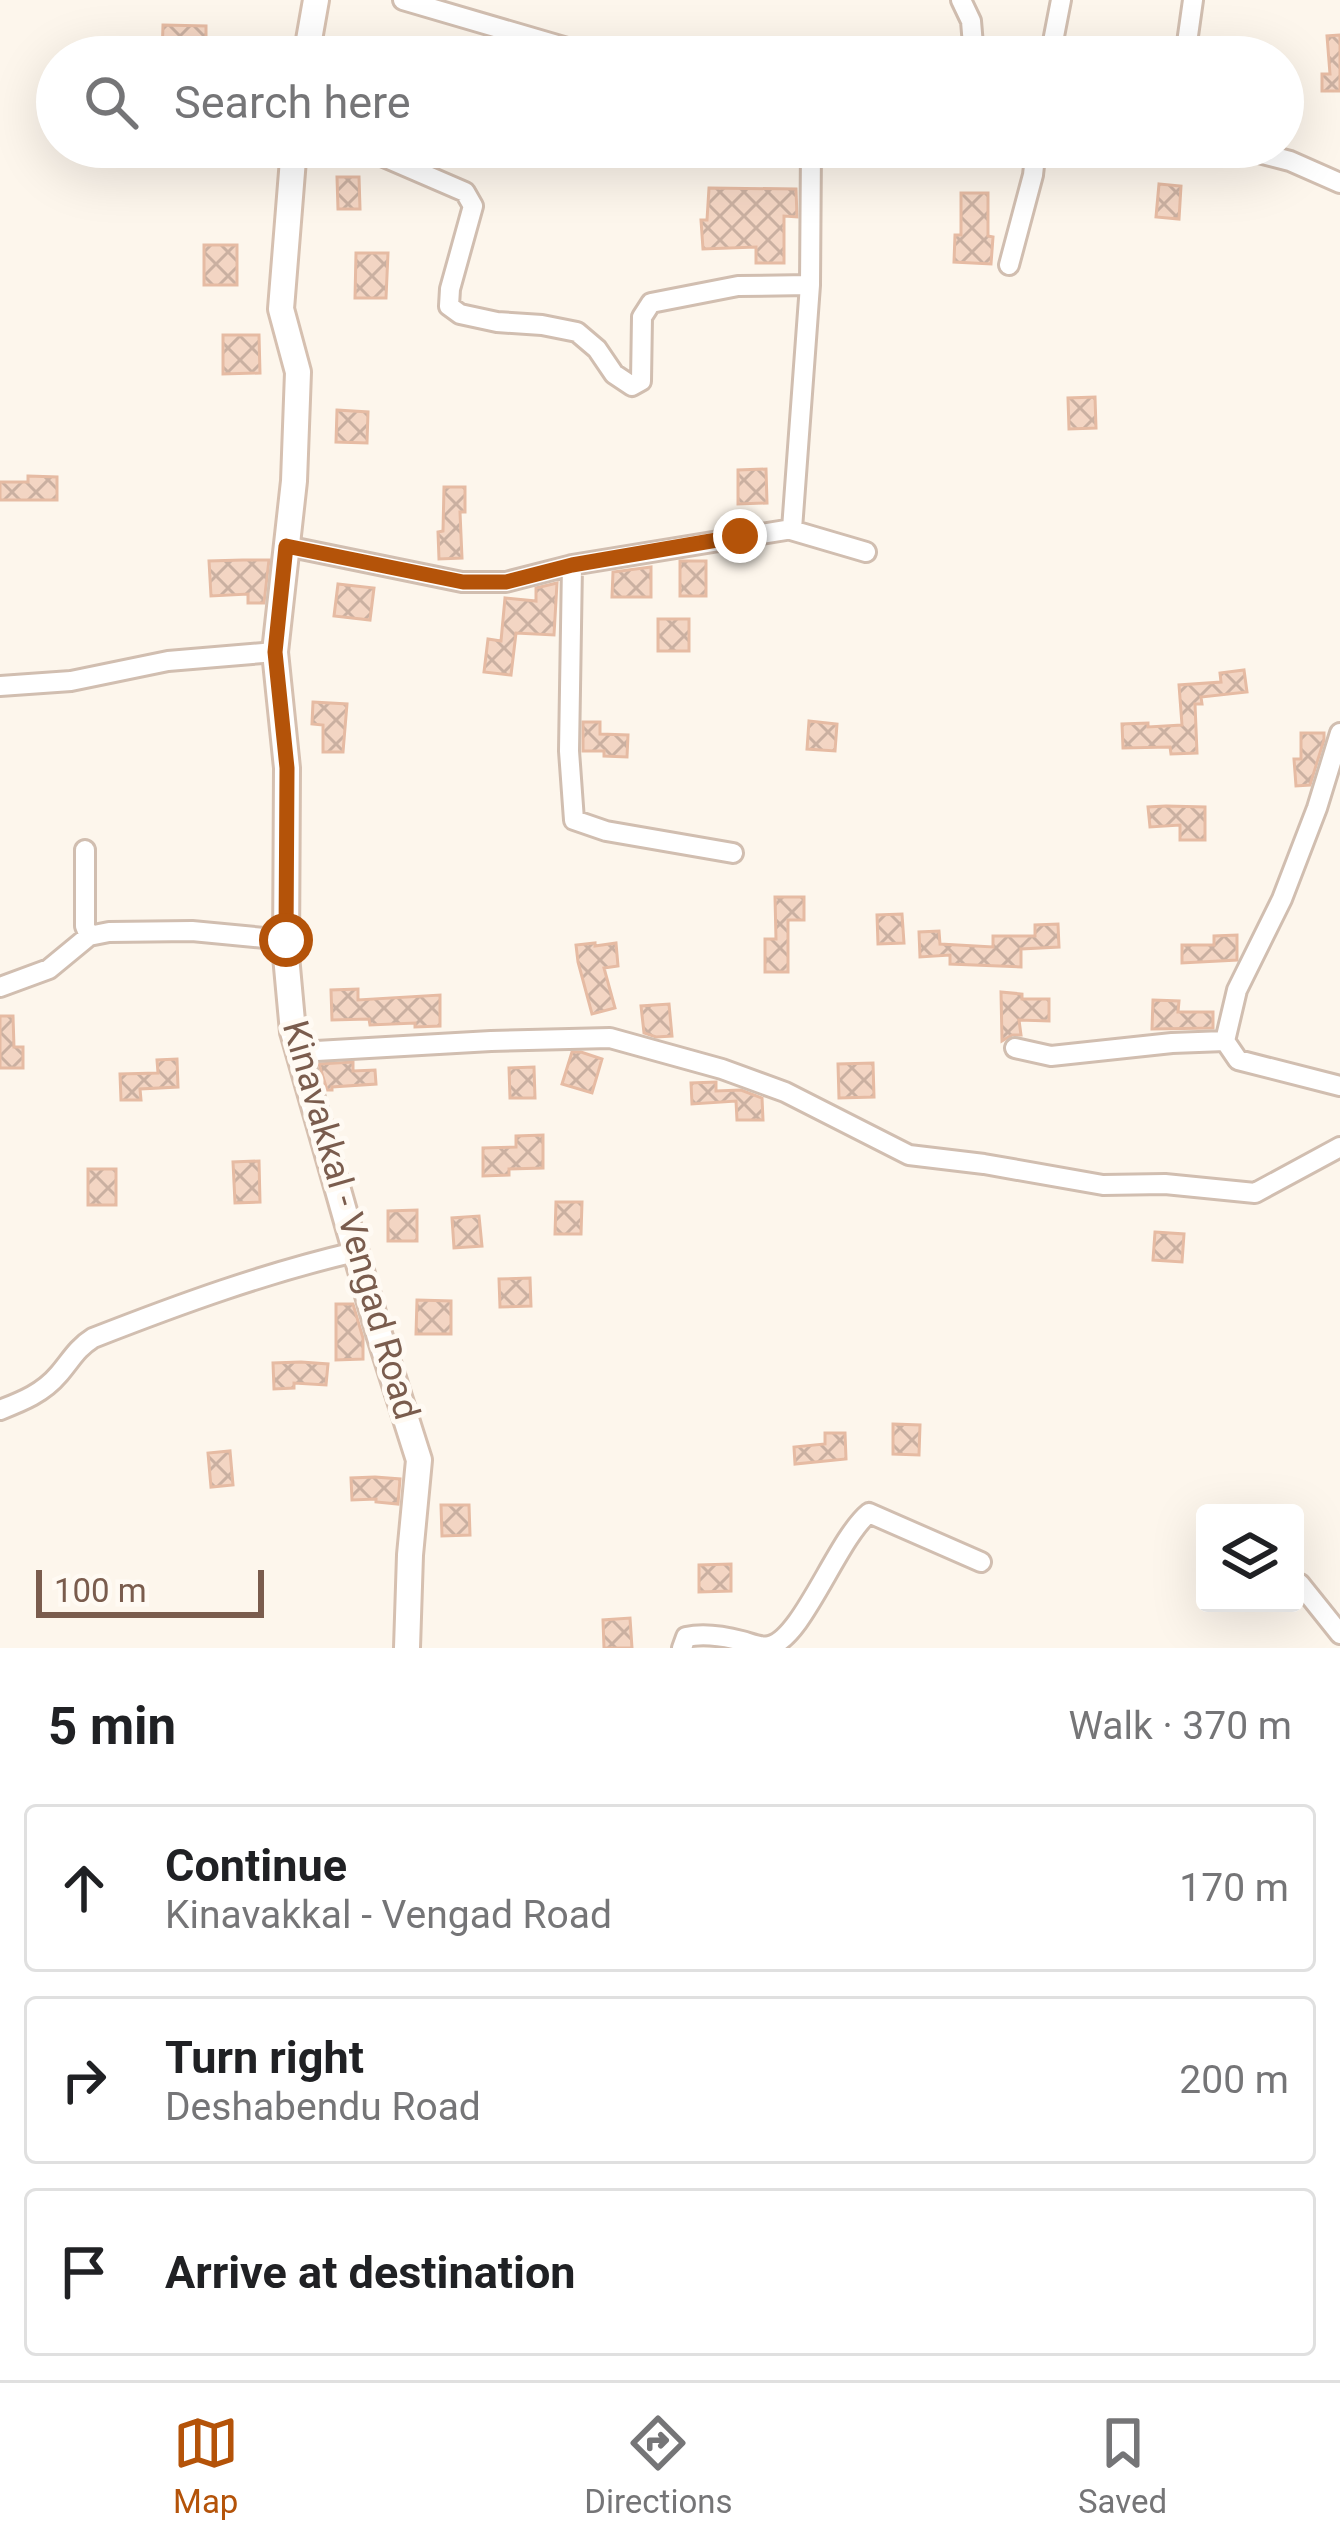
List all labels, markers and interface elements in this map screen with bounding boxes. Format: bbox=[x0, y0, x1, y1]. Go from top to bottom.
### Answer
search box bbox=[36, 36, 1304, 168]
icon: search bbox=[78, 69, 144, 135]
text: Search here bbox=[174, 76, 411, 129]
route end bbox=[713, 509, 767, 563]
route start bbox=[259, 913, 313, 967]
street label: Kinavakkal - Vengad Road bbox=[274, 1016, 428, 1424]
map controls bbox=[1196, 1504, 1304, 1612]
button: layers bbox=[1196, 1504, 1304, 1612]
scale bar bbox=[36, 1564, 264, 1617]
text: 100 m bbox=[54, 1571, 147, 1610]
text: 5 min bbox=[48, 1697, 176, 1756]
text: Walk · 370 m bbox=[1068, 1703, 1292, 1749]
text: Continue bbox=[165, 1839, 347, 1892]
icon: ahead bbox=[51, 1855, 117, 1921]
text: 170 m bbox=[1179, 1865, 1289, 1911]
text: Kinavakkal - Vengad Road bbox=[165, 1892, 612, 1938]
text: Turn right bbox=[165, 2031, 364, 2084]
icon: right bbox=[51, 2047, 117, 2113]
text: 200 m bbox=[1179, 2057, 1289, 2103]
text: Deshabendu Road bbox=[165, 2084, 481, 2130]
icon: arrive bbox=[51, 2239, 117, 2305]
text: Arrive at destination bbox=[165, 2246, 576, 2299]
tab: Map bbox=[173, 2410, 239, 2521]
tab: Directions bbox=[584, 2410, 733, 2521]
tab: Saved bbox=[1078, 2410, 1167, 2521]

